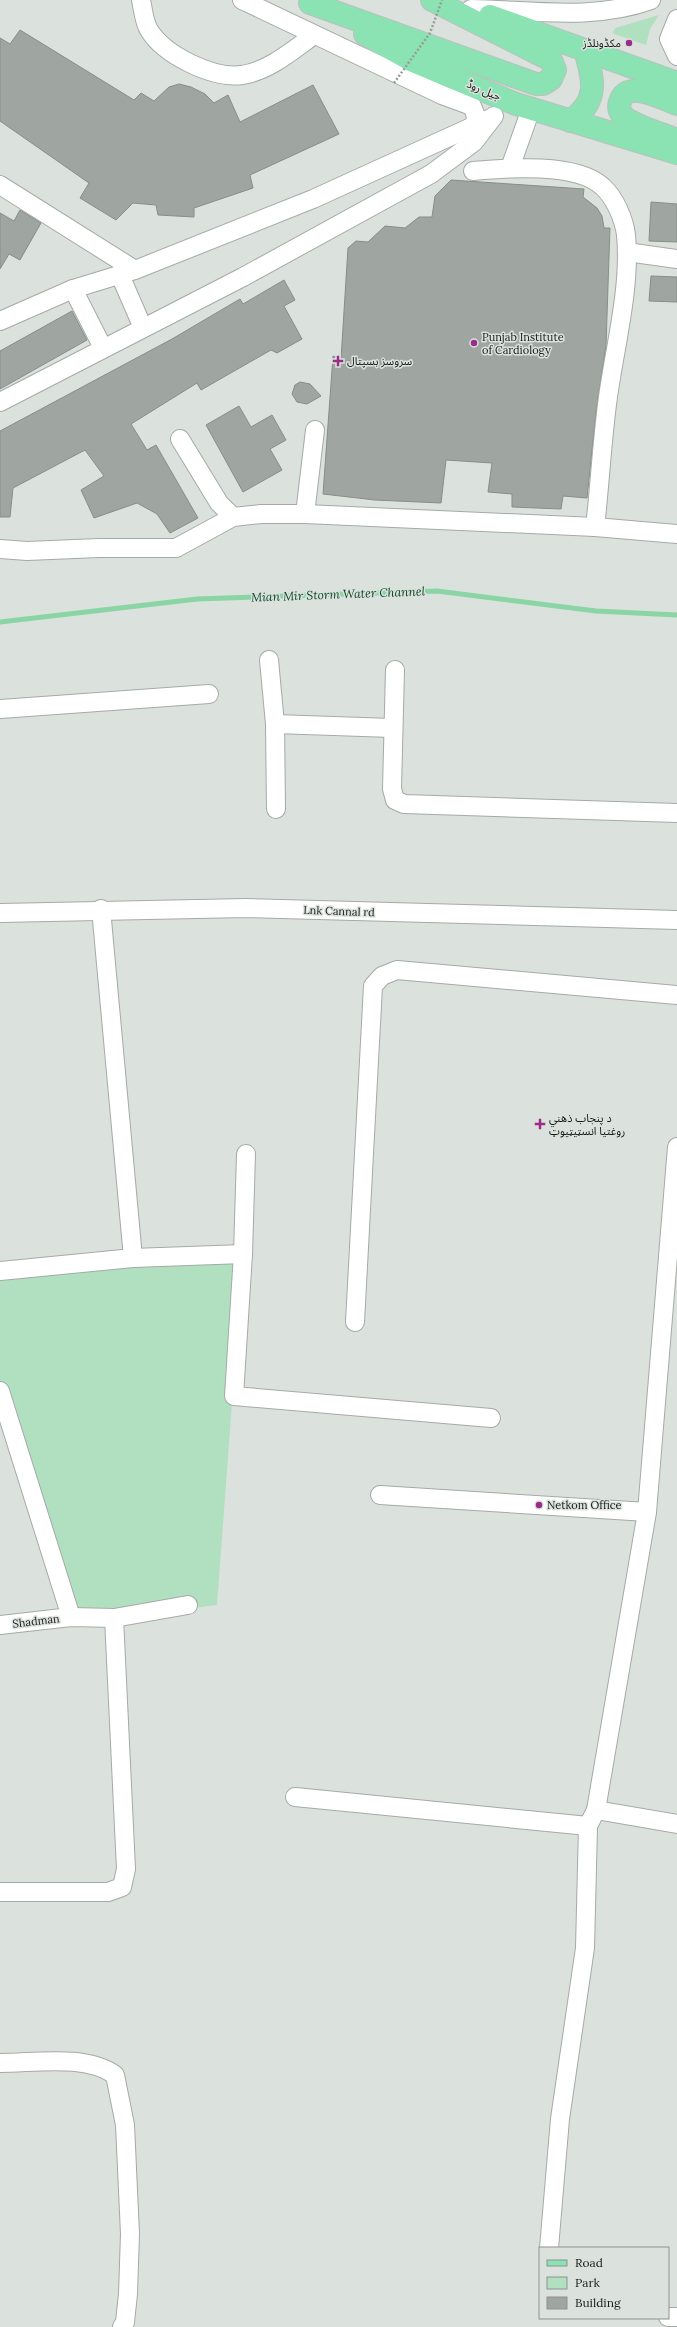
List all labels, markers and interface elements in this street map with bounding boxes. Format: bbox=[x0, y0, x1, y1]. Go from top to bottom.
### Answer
place label: مکڈونلڈز bbox=[582, 36, 621, 50]
marker: مکڈونلڈز bbox=[624, 38, 634, 48]
street label: جیل روڈ bbox=[465, 77, 504, 104]
place label: Punjab Institute of Cardiology bbox=[482, 330, 564, 357]
marker: Punjab Institute of Cardiology bbox=[469, 338, 479, 348]
place label: سروسز ہسپتال bbox=[347, 354, 413, 369]
marker: سروسز ہسپتال bbox=[332, 355, 344, 367]
water label: Mian Mir Storm Water Channel bbox=[251, 583, 426, 605]
street label: Lnk Cannal rd bbox=[303, 903, 375, 919]
place label: د پنجاب ذهني روغتیا انسټیټیوټ bbox=[549, 1111, 625, 1138]
marker: د پنجاب ذهني روغتیا انسټیټیوټ bbox=[534, 1118, 546, 1130]
place label: Netkom Office bbox=[547, 1498, 622, 1512]
marker: Netkom Office bbox=[534, 1500, 544, 1510]
street label: Shadman bbox=[12, 1611, 61, 1631]
legend bbox=[539, 2247, 669, 2319]
text: Road bbox=[575, 2255, 603, 2270]
text: Park bbox=[575, 2275, 601, 2290]
text: Building bbox=[575, 2295, 621, 2310]

